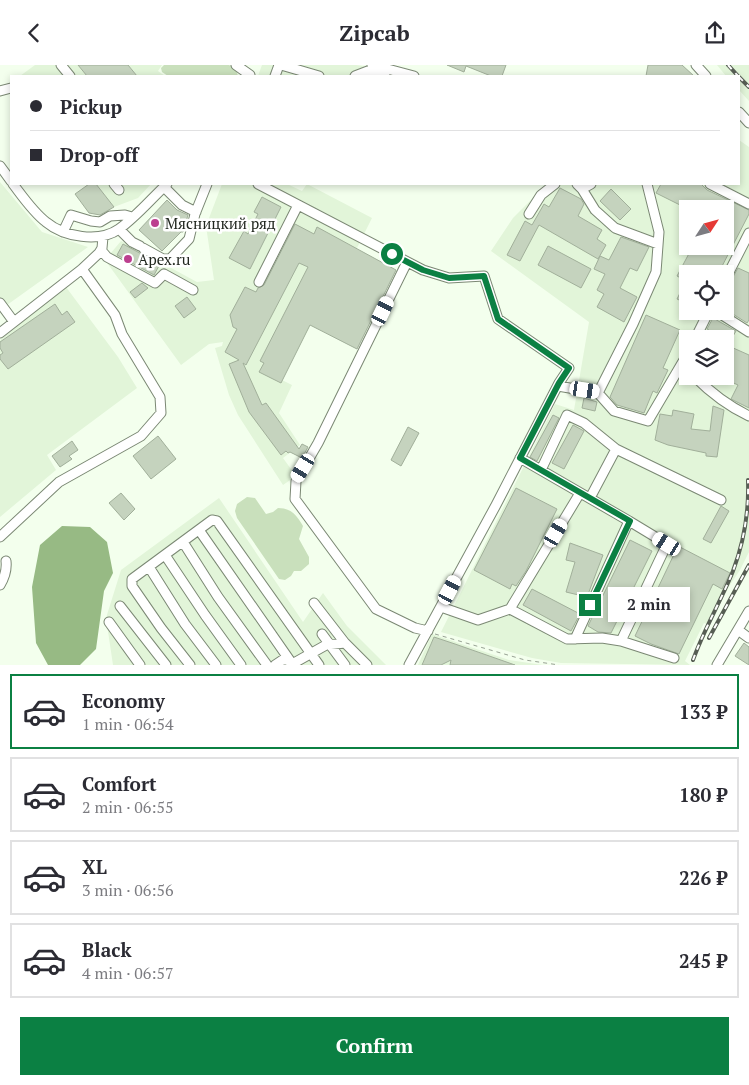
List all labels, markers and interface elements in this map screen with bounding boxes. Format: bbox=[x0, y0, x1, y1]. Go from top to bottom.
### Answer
text: Zipcab bbox=[339, 18, 410, 47]
icon: back bbox=[20, 19, 48, 47]
icon: share bbox=[701, 19, 729, 47]
text: Pickup bbox=[60, 94, 122, 119]
text: Drop-off bbox=[60, 142, 138, 167]
north arrow bbox=[679, 200, 734, 255]
map controls bbox=[679, 200, 734, 385]
place label: Мясницкий ряд bbox=[165, 213, 276, 233]
marker: Мясницкий ряд bbox=[149, 217, 161, 229]
route start bbox=[381, 243, 403, 265]
place label: Apex.ru bbox=[138, 249, 191, 269]
marker: Apex.ru bbox=[122, 253, 134, 265]
button: locate bbox=[679, 265, 734, 320]
car bbox=[369, 294, 396, 328]
button: layers bbox=[679, 330, 734, 385]
car bbox=[569, 380, 600, 400]
car bbox=[288, 451, 317, 485]
car bbox=[542, 516, 569, 550]
car bbox=[650, 530, 683, 558]
car bbox=[436, 573, 463, 607]
callout: 2 min bbox=[608, 587, 690, 623]
text: 2 min bbox=[627, 593, 671, 615]
route end bbox=[579, 594, 601, 616]
text: Economy bbox=[82, 688, 165, 713]
icon: car bbox=[22, 689, 67, 734]
text: 133 ₽ bbox=[679, 699, 727, 724]
text: 1 min · 06:54 bbox=[82, 713, 174, 735]
text: Comfort bbox=[82, 771, 157, 796]
icon: car bbox=[22, 772, 67, 817]
text: 180 ₽ bbox=[679, 782, 727, 807]
text: 2 min · 06:55 bbox=[82, 796, 174, 818]
text: XL bbox=[82, 854, 107, 879]
icon: car bbox=[22, 855, 67, 900]
text: 226 ₽ bbox=[679, 865, 727, 890]
text: 3 min · 06:56 bbox=[82, 879, 174, 901]
text: Black bbox=[82, 937, 132, 962]
icon: car bbox=[22, 938, 67, 983]
text: 245 ₽ bbox=[679, 948, 727, 973]
text: 4 min · 06:57 bbox=[82, 962, 174, 984]
button: Confirm bbox=[20, 1017, 729, 1075]

